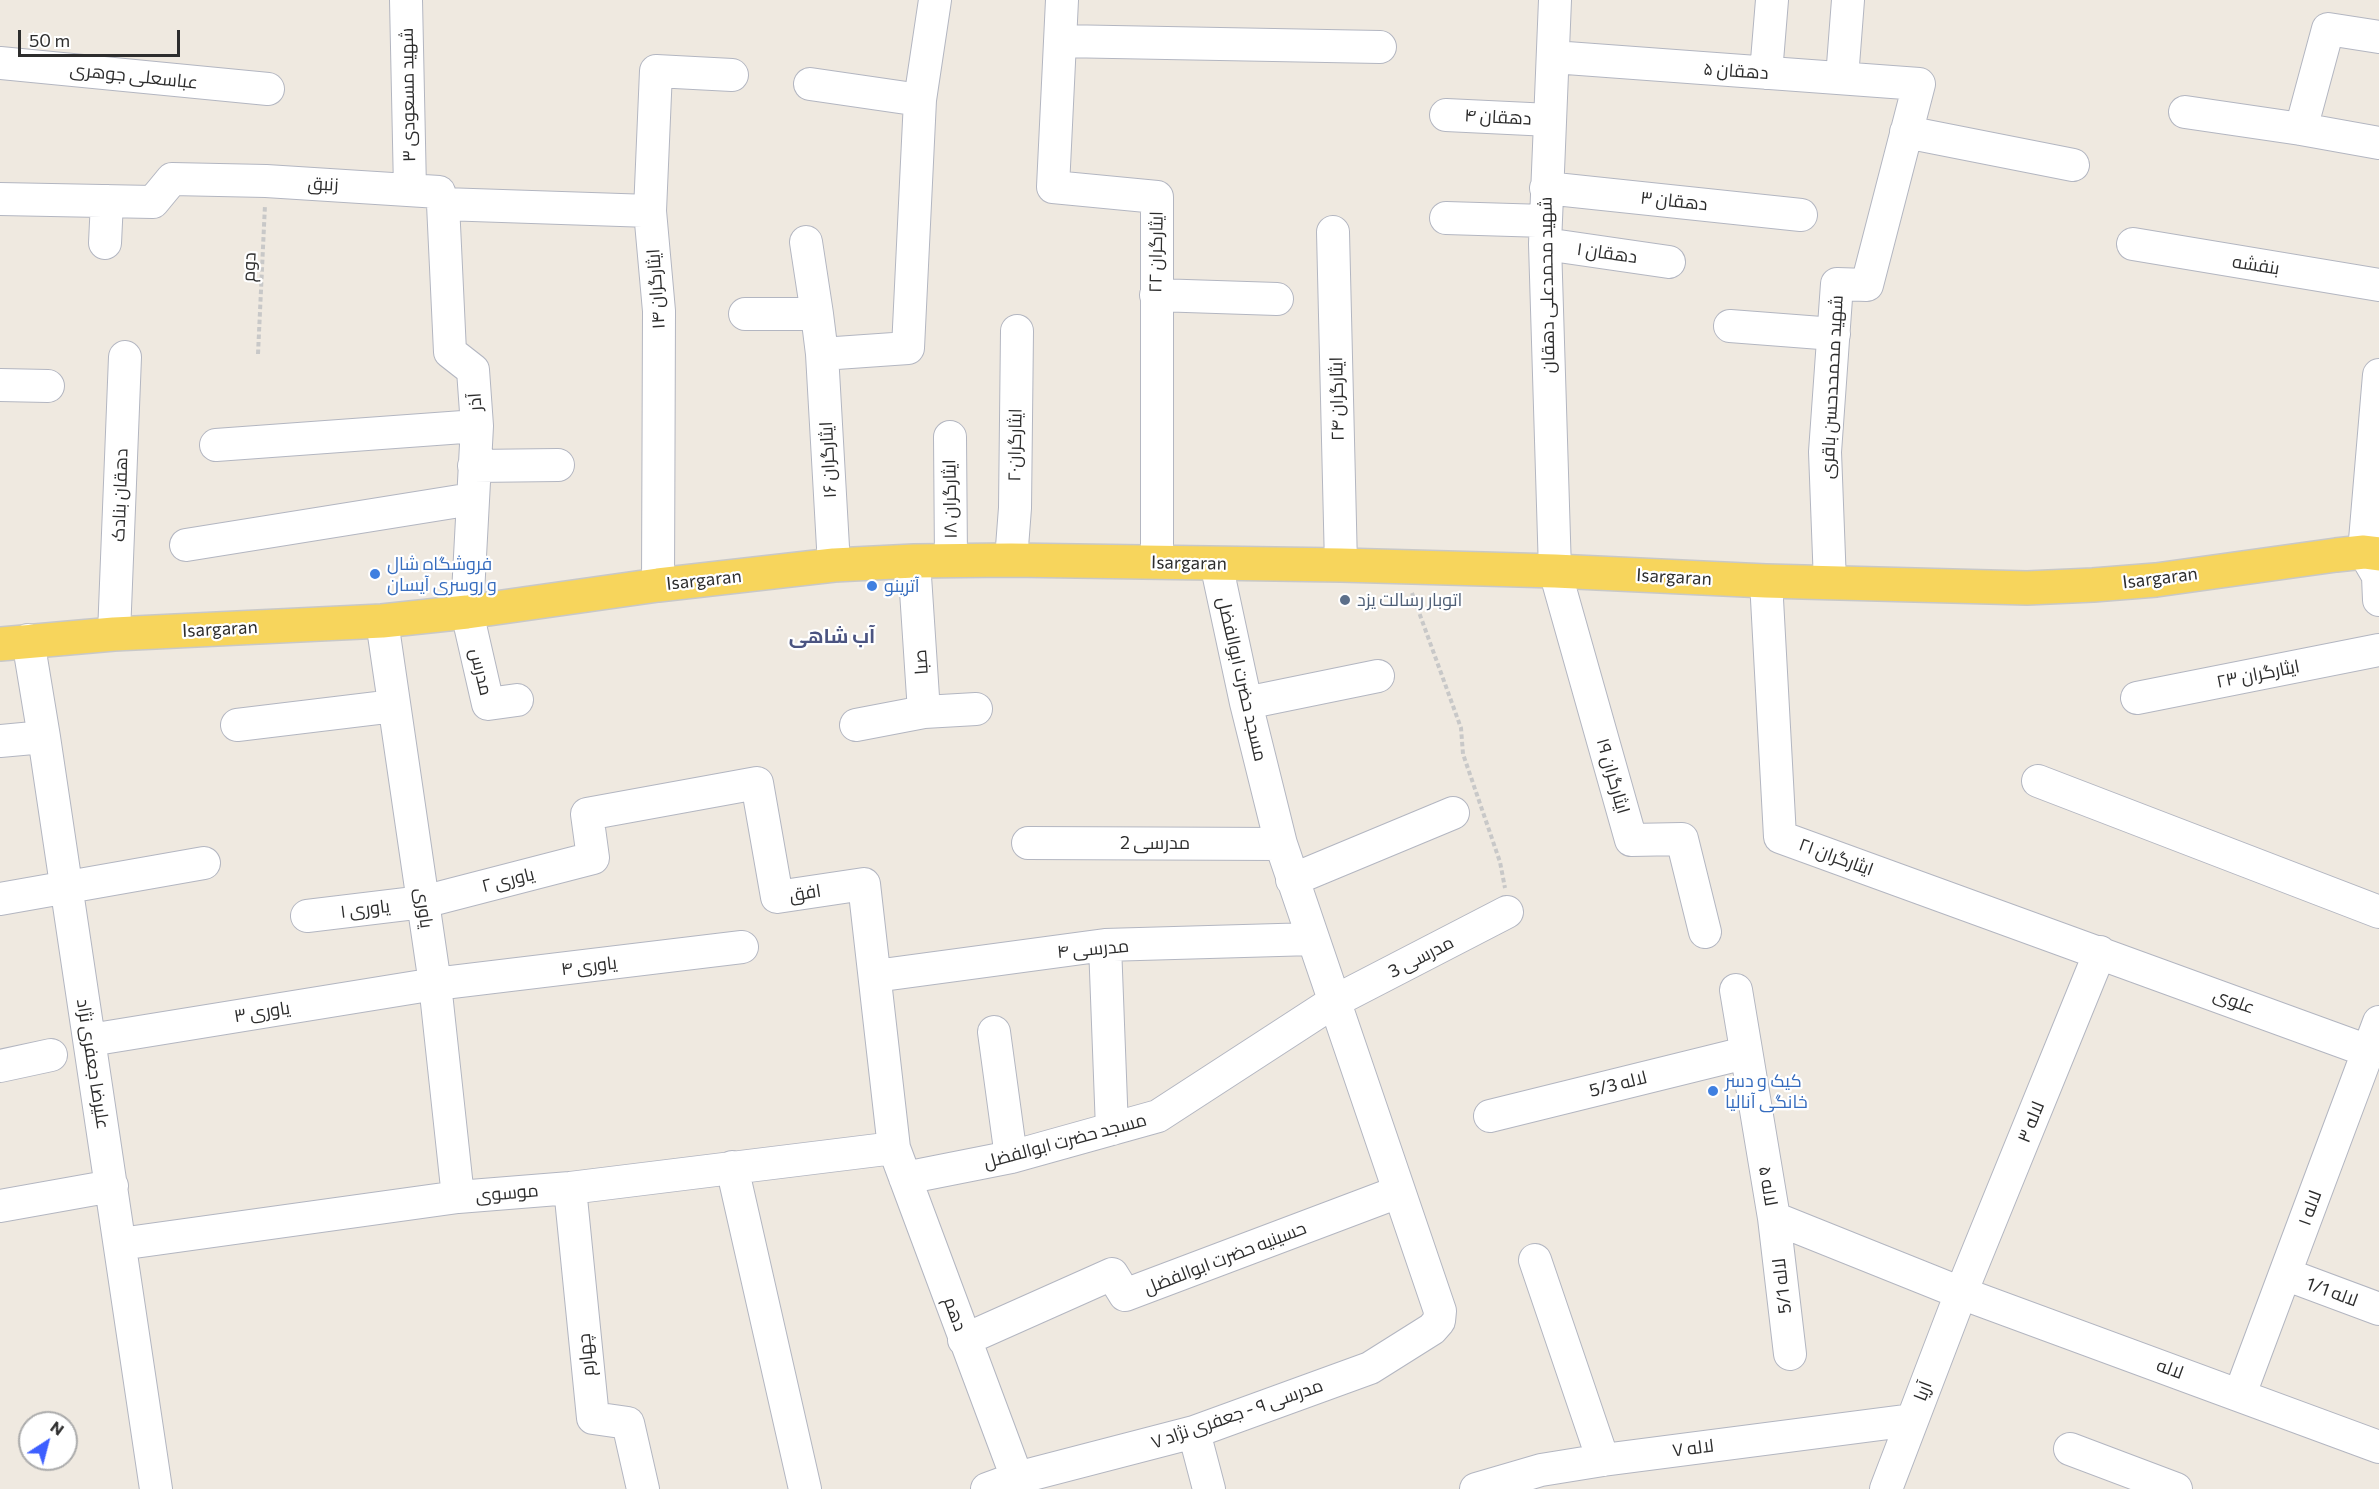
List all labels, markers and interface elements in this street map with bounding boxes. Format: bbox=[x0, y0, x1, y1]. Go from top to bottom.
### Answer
scale bar bbox=[21, 18, 183, 56]
street label: شهید مسعودی ۳ bbox=[396, 28, 420, 162]
text: 50 m bbox=[29, 29, 70, 51]
street label: دهقان ۵ bbox=[1703, 58, 1769, 84]
street label: عباسعلی جوهری bbox=[69, 59, 199, 93]
street label: دهقان ۴ bbox=[1464, 104, 1532, 130]
street label: زنبق bbox=[307, 172, 339, 196]
street label: دهقان ۳ bbox=[1639, 187, 1709, 215]
street label: شهید محمدعلی دهقان bbox=[1535, 196, 1559, 374]
street label: ایثارگران ۲۲ bbox=[1144, 211, 1168, 293]
street label: دهقان ۱ bbox=[1575, 238, 1639, 268]
street label: ایثارگران ۱۴ bbox=[642, 248, 670, 330]
street label: بنفشه bbox=[2231, 251, 2281, 279]
street label: دوم bbox=[237, 252, 261, 282]
street label: شهید محمحدحسن باقری bbox=[1816, 295, 1848, 479]
street label: ایثارگران ۲۴ bbox=[1325, 357, 1349, 441]
street label: آذر bbox=[464, 392, 486, 412]
street label: ۲۰ایثارگران bbox=[1004, 408, 1026, 482]
street label: ایثارگران ۱۶ bbox=[815, 421, 841, 499]
street label: دهقان بنادک bbox=[108, 448, 132, 542]
street label: ایثارگران ۱۸ bbox=[939, 459, 961, 539]
street label: Isargaran bbox=[1151, 552, 1227, 574]
place label: فروشگاه شال و روسری آیسان bbox=[387, 553, 497, 596]
street label: Isargaran bbox=[2121, 563, 2199, 593]
street label: Isargaran bbox=[1636, 564, 1712, 590]
street label: Isargaran bbox=[665, 565, 743, 595]
marker: فروشگاه شال و روسری آیسان bbox=[368, 567, 382, 581]
place label: آترینو bbox=[884, 575, 920, 597]
marker: آترینو bbox=[865, 579, 879, 593]
place label: اتوبار رسالت یزد bbox=[1357, 589, 1462, 611]
marker: اتوبار رسالت یزد bbox=[1338, 593, 1352, 607]
street label: مسجد حضرت ابوالفضل bbox=[1213, 595, 1271, 763]
street label: Isargaran bbox=[182, 616, 258, 642]
district label: آب شاهی bbox=[789, 624, 875, 648]
street label: مدرس bbox=[465, 646, 497, 698]
street label: صبا bbox=[909, 649, 933, 675]
street label: ایثارگران ۲۳ bbox=[2214, 655, 2302, 693]
street label: ایثارگران ۱‍۹ bbox=[1592, 736, 1634, 816]
street label: مدرسی 2 bbox=[1120, 832, 1190, 854]
street label: ایثارگران ۲۱ bbox=[1796, 834, 1876, 880]
street label: یاوری ۲ bbox=[479, 863, 537, 897]
street label: افق bbox=[788, 880, 822, 906]
street label: یاوری bbox=[410, 886, 438, 930]
street label: یاوری ۱ bbox=[339, 895, 391, 923]
street label: مدرسی 3 bbox=[1385, 931, 1457, 983]
street label: مدرسی ۴ bbox=[1056, 935, 1130, 963]
street label: یاوری ۴ bbox=[560, 952, 618, 980]
street label: علوی bbox=[2210, 984, 2258, 1018]
street label: علیرضا جعفری نژاد bbox=[72, 997, 114, 1131]
street label: یاوری ۳ bbox=[232, 997, 292, 1027]
street label: لاله 5/3 bbox=[1587, 1066, 1649, 1102]
place label: کیک و دسر خانگی آنالیا bbox=[1725, 1070, 1808, 1112]
marker: کیک و دسر خانگی آنالیا bbox=[1706, 1084, 1720, 1098]
street label: لاله ۳ bbox=[2013, 1098, 2049, 1146]
street label: مسجد حضرت ابوالفضل bbox=[981, 1109, 1149, 1173]
street label: لاله ۵ bbox=[1754, 1164, 1782, 1208]
street label: موسوی bbox=[474, 1179, 540, 1207]
street label: لاله ۱ bbox=[2294, 1187, 2326, 1229]
street label: حسینیه حضرت ابوالفضل bbox=[1141, 1217, 1309, 1299]
street label: لاله 5/1 bbox=[1768, 1257, 1796, 1315]
street label: لاله 1/1 bbox=[2303, 1273, 2361, 1311]
street label: دهم bbox=[939, 1294, 971, 1334]
street label: چهارم bbox=[573, 1332, 599, 1378]
street label: لاله bbox=[2154, 1354, 2186, 1384]
street label: مدرسی ۹ - جعفری نژاد ۷ bbox=[1148, 1374, 1326, 1454]
street label: آریا bbox=[1909, 1378, 1937, 1404]
north arrow bbox=[18, 1411, 78, 1471]
text: N bbox=[47, 1416, 68, 1439]
street label: لاله ۷ bbox=[1671, 1435, 1715, 1461]

